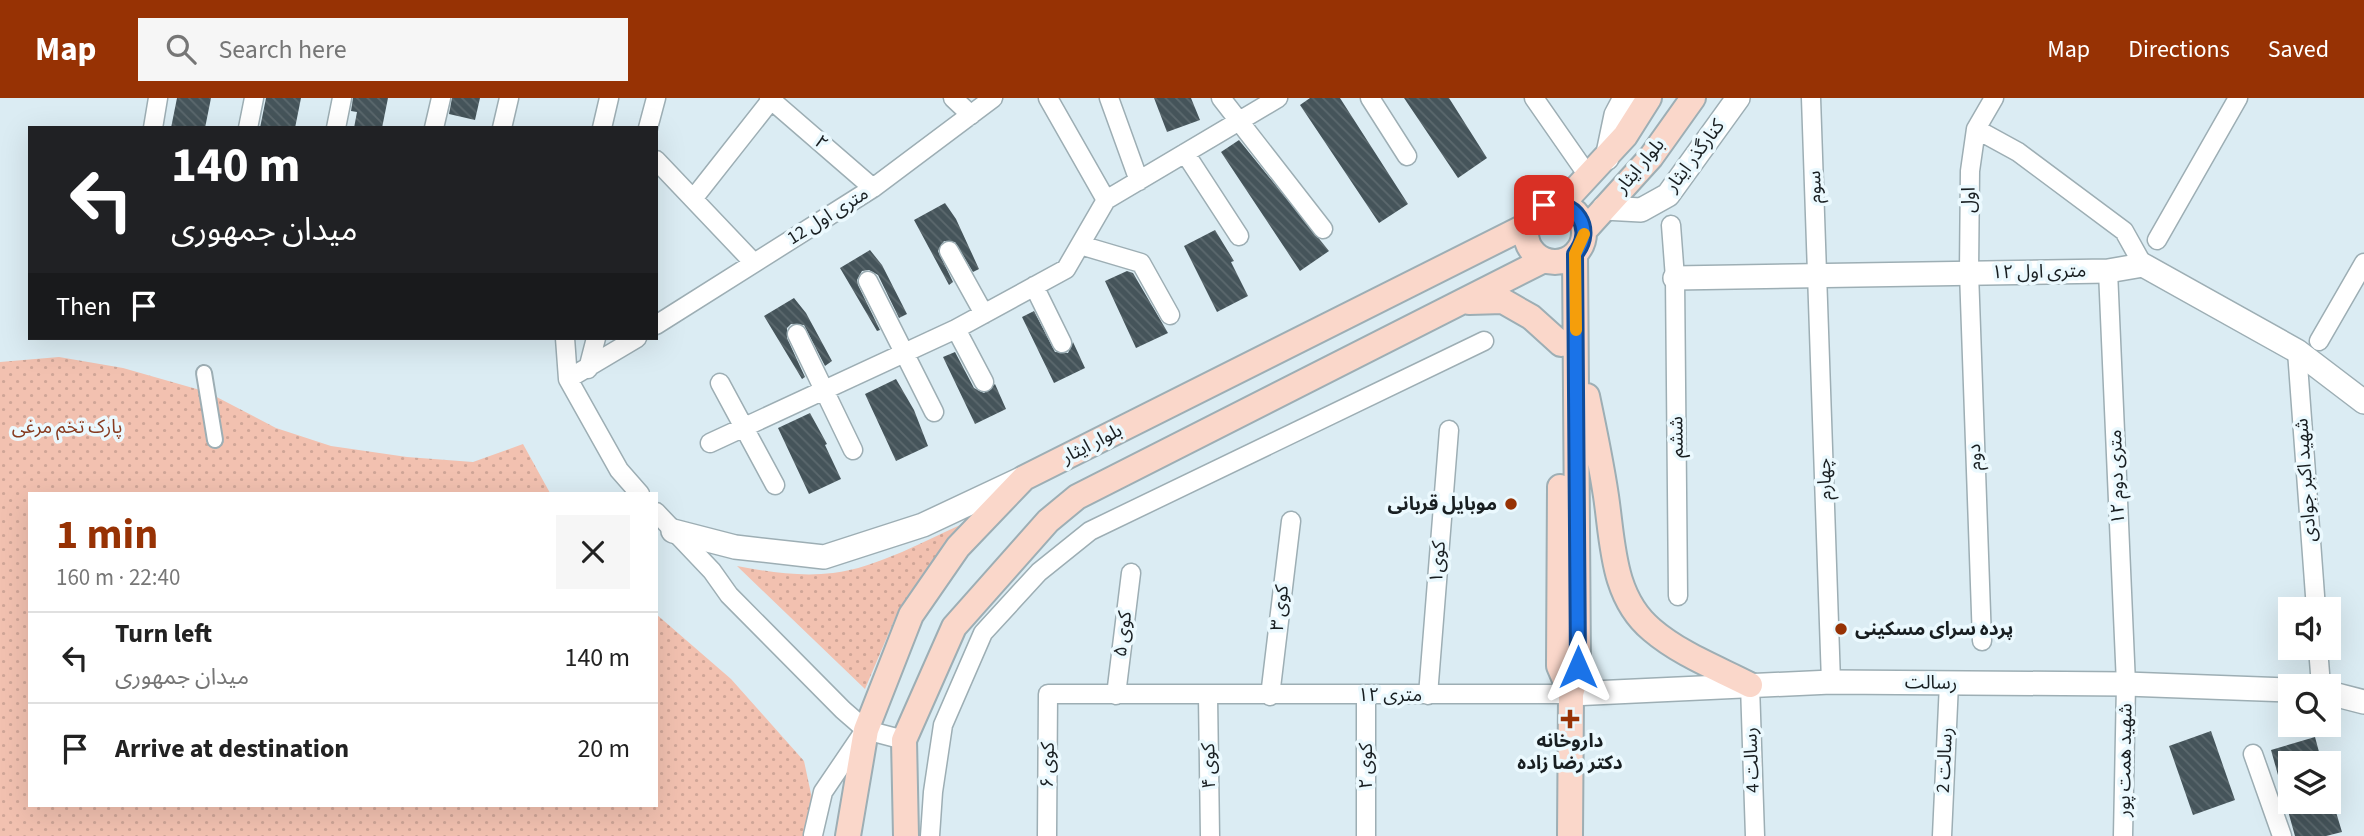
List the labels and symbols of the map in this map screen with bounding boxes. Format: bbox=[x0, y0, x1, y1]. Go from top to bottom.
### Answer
street label: کنارگذر ایثار bbox=[1658, 113, 1732, 199]
street label: ۲ bbox=[808, 129, 834, 157]
street label: بلوار ایثار bbox=[1608, 132, 1671, 200]
street label: سوم bbox=[1801, 170, 1829, 204]
pin bbox=[1514, 175, 1574, 235]
street label: 12 متری اول bbox=[782, 180, 874, 252]
street label: اول bbox=[1956, 187, 1983, 213]
street label: ۱۲ متری اول bbox=[1991, 258, 2087, 286]
park label: پارک تخم مرغی bbox=[12, 414, 122, 441]
street label: ششم bbox=[1663, 416, 1691, 458]
street label: بلوار ایثار bbox=[1056, 417, 1127, 471]
street label: شهید اکبر جوادی bbox=[2288, 417, 2324, 543]
street label: ۱۲ متری دوم bbox=[2102, 429, 2132, 525]
street label: دوم bbox=[1961, 443, 1989, 471]
street label: چهارم bbox=[1811, 458, 1839, 500]
place label: موبایل قربانی bbox=[1387, 491, 1497, 518]
marker: موبایل قربانی bbox=[1503, 496, 1519, 512]
street label: کوی۱ bbox=[1423, 539, 1453, 584]
street label: کوی ۳ bbox=[1264, 582, 1296, 632]
street label: کوی ۵ bbox=[1107, 608, 1139, 658]
place label: پرده سرای مسکینی bbox=[1855, 616, 2013, 643]
marker: پرده سرای مسکینی bbox=[1833, 621, 1849, 637]
position arrow bbox=[1541, 630, 1615, 704]
street label: رسالت bbox=[1904, 669, 1958, 697]
street label: ۱۲ متری bbox=[1358, 682, 1422, 709]
street label: شهید همت پور bbox=[2110, 703, 2139, 818]
marker: داروخانه دکتر رضا زاده bbox=[1562, 711, 1578, 727]
street label: رسالت 2 bbox=[1930, 726, 1960, 794]
street label: رسالت 4 bbox=[1737, 727, 1767, 793]
place label: داروخانه دکتر رضا زاده bbox=[1517, 728, 1623, 777]
street label: کوی ۶ bbox=[1034, 741, 1062, 788]
street label: کوی ۴ bbox=[1195, 742, 1223, 789]
street label: کوی ۲ bbox=[1353, 742, 1380, 789]

